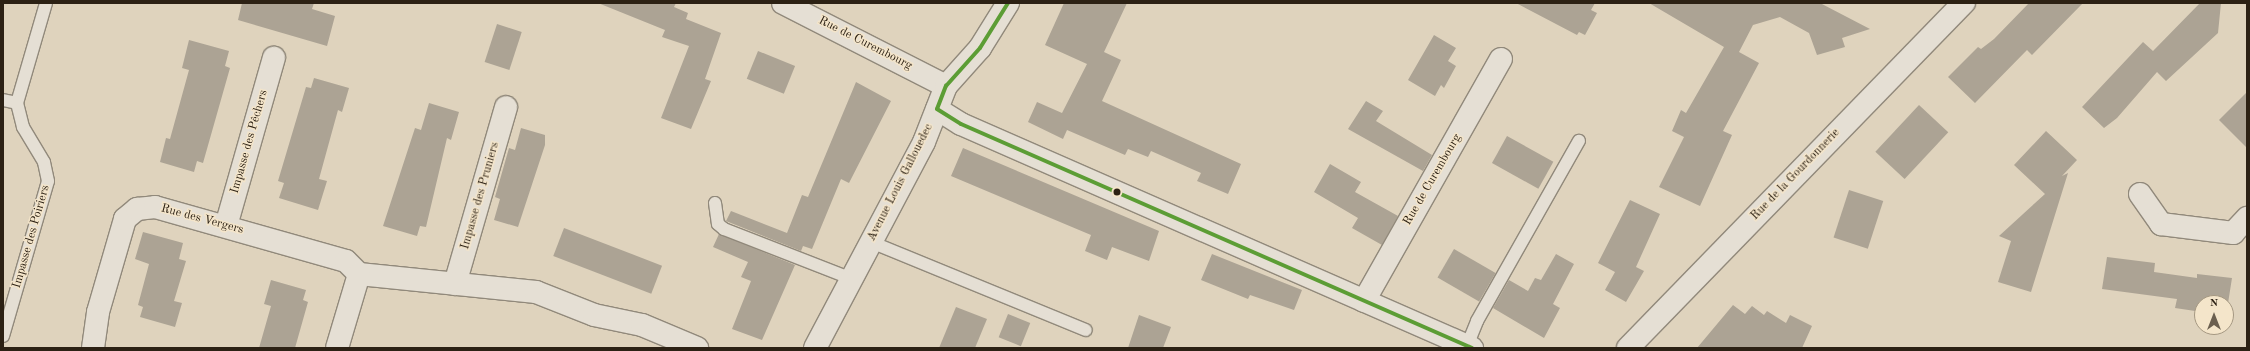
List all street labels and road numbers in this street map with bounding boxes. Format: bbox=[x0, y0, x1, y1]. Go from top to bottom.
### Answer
street label: Rue de Curembourg bbox=[816, 14, 914, 74]
street label: Impasse des Pêchers bbox=[228, 89, 272, 195]
street label: Avenue Louis Gallouedec bbox=[865, 122, 937, 244]
street label: Rue de la Gourdonnerie bbox=[1748, 126, 1844, 224]
street label: Rue de Curembourg bbox=[1401, 132, 1465, 228]
street label: Impasse des Pruniers bbox=[459, 141, 503, 251]
street label: Impasse des Poiriers bbox=[10, 184, 54, 290]
street label: Rue des Vergers bbox=[159, 202, 245, 238]

